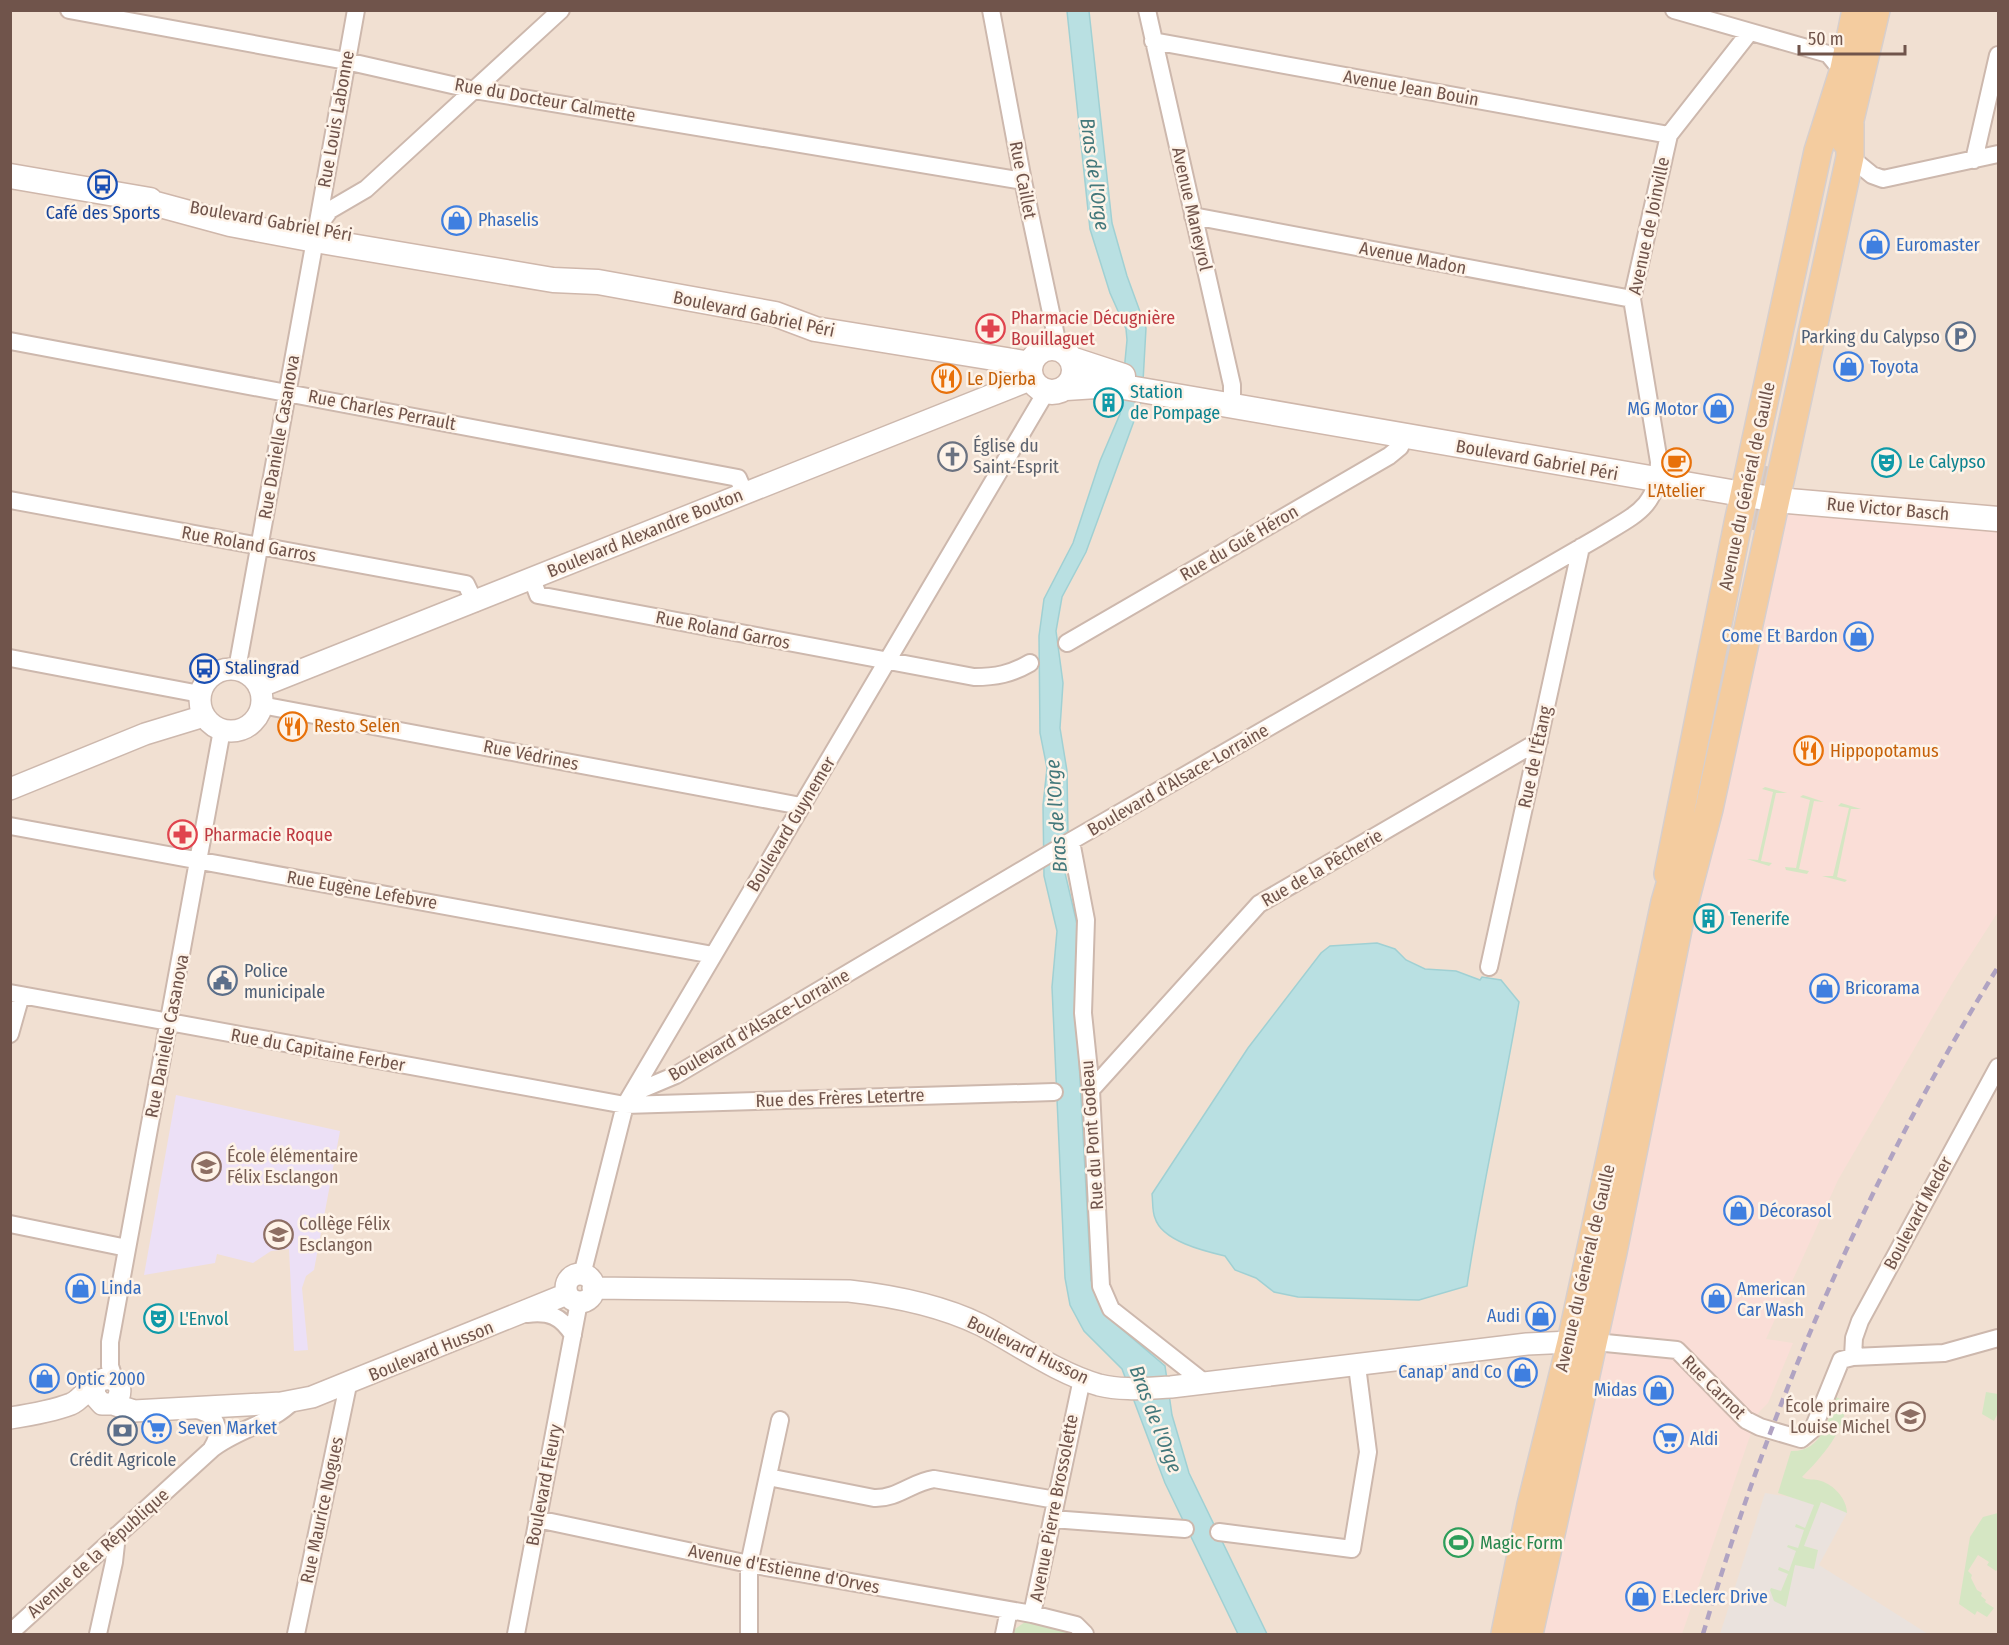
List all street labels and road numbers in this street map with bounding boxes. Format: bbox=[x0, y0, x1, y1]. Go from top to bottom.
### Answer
street label: Rue Louis Labonne bbox=[313, 49, 359, 189]
street label: Avenue Jean Bouin bbox=[1342, 65, 1480, 111]
street label: Rue du Docteur Calmette bbox=[453, 73, 637, 127]
street label: Rue Caillet bbox=[1005, 139, 1041, 221]
street label: Avenue Maneyrol bbox=[1167, 145, 1217, 273]
street label: Avenue de Joinville bbox=[1624, 155, 1674, 297]
street label: Boulevard Gabriel Péri bbox=[188, 196, 354, 246]
street label: Avenue Madon bbox=[1358, 237, 1468, 279]
street label: Boulevard Gabriel Péri bbox=[671, 286, 837, 342]
street label: Rue Danielle Casanova bbox=[254, 353, 304, 521]
street label: Avenue du Général de Gaulle bbox=[1714, 380, 1780, 592]
street label: Rue Charles Perrault bbox=[306, 385, 458, 435]
street label: Boulevard Gabriel Péri bbox=[1454, 435, 1620, 485]
street label: Boulevard Alexandre Bouton bbox=[544, 484, 746, 582]
street label: Rue Victor Basch bbox=[1826, 493, 1950, 525]
street label: Rue du Gué Héron bbox=[1176, 500, 1302, 586]
street label: Rue Roland Garros bbox=[180, 521, 318, 567]
street label: Rue Roland Garros bbox=[654, 606, 792, 654]
street label: Rue de l'Étang bbox=[1512, 703, 1557, 810]
street label: Boulevard d'Alsace-Lorraine bbox=[1084, 719, 1273, 841]
street label: Rue Védrines bbox=[482, 735, 581, 775]
street label: Boulevard Guynemer bbox=[742, 752, 840, 895]
street label: Rue de la Pêcherie bbox=[1257, 824, 1387, 912]
street label: Rue Eugène Lefebvre bbox=[285, 866, 439, 914]
street label: Rue Danielle Casanova bbox=[140, 952, 194, 1120]
street label: Boulevard d'Alsace-Lorraine bbox=[665, 964, 854, 1086]
street label: Rue du Capitaine Ferber bbox=[229, 1024, 407, 1076]
street label: Rue du Pont Godeau bbox=[1076, 1059, 1108, 1211]
street label: Rue des Frères Letertre bbox=[755, 1084, 925, 1112]
street label: Boulevard Meder bbox=[1879, 1152, 1957, 1273]
street label: Avenue du Général de Gaulle bbox=[1550, 1162, 1620, 1374]
street label: Boulevard Husson bbox=[963, 1311, 1093, 1389]
street label: Boulevard Husson bbox=[365, 1316, 497, 1386]
street label: Rue Carnot bbox=[1677, 1350, 1751, 1424]
street label: Avenue Pierre Brossolette bbox=[1025, 1413, 1083, 1603]
street label: Boulevard Fleury bbox=[521, 1422, 567, 1548]
street label: Rue Maurice Nogues bbox=[296, 1434, 348, 1585]
street label: Avenue de la République bbox=[23, 1484, 173, 1622]
street label: Avenue d'Estienne d'Orves bbox=[686, 1540, 882, 1598]

